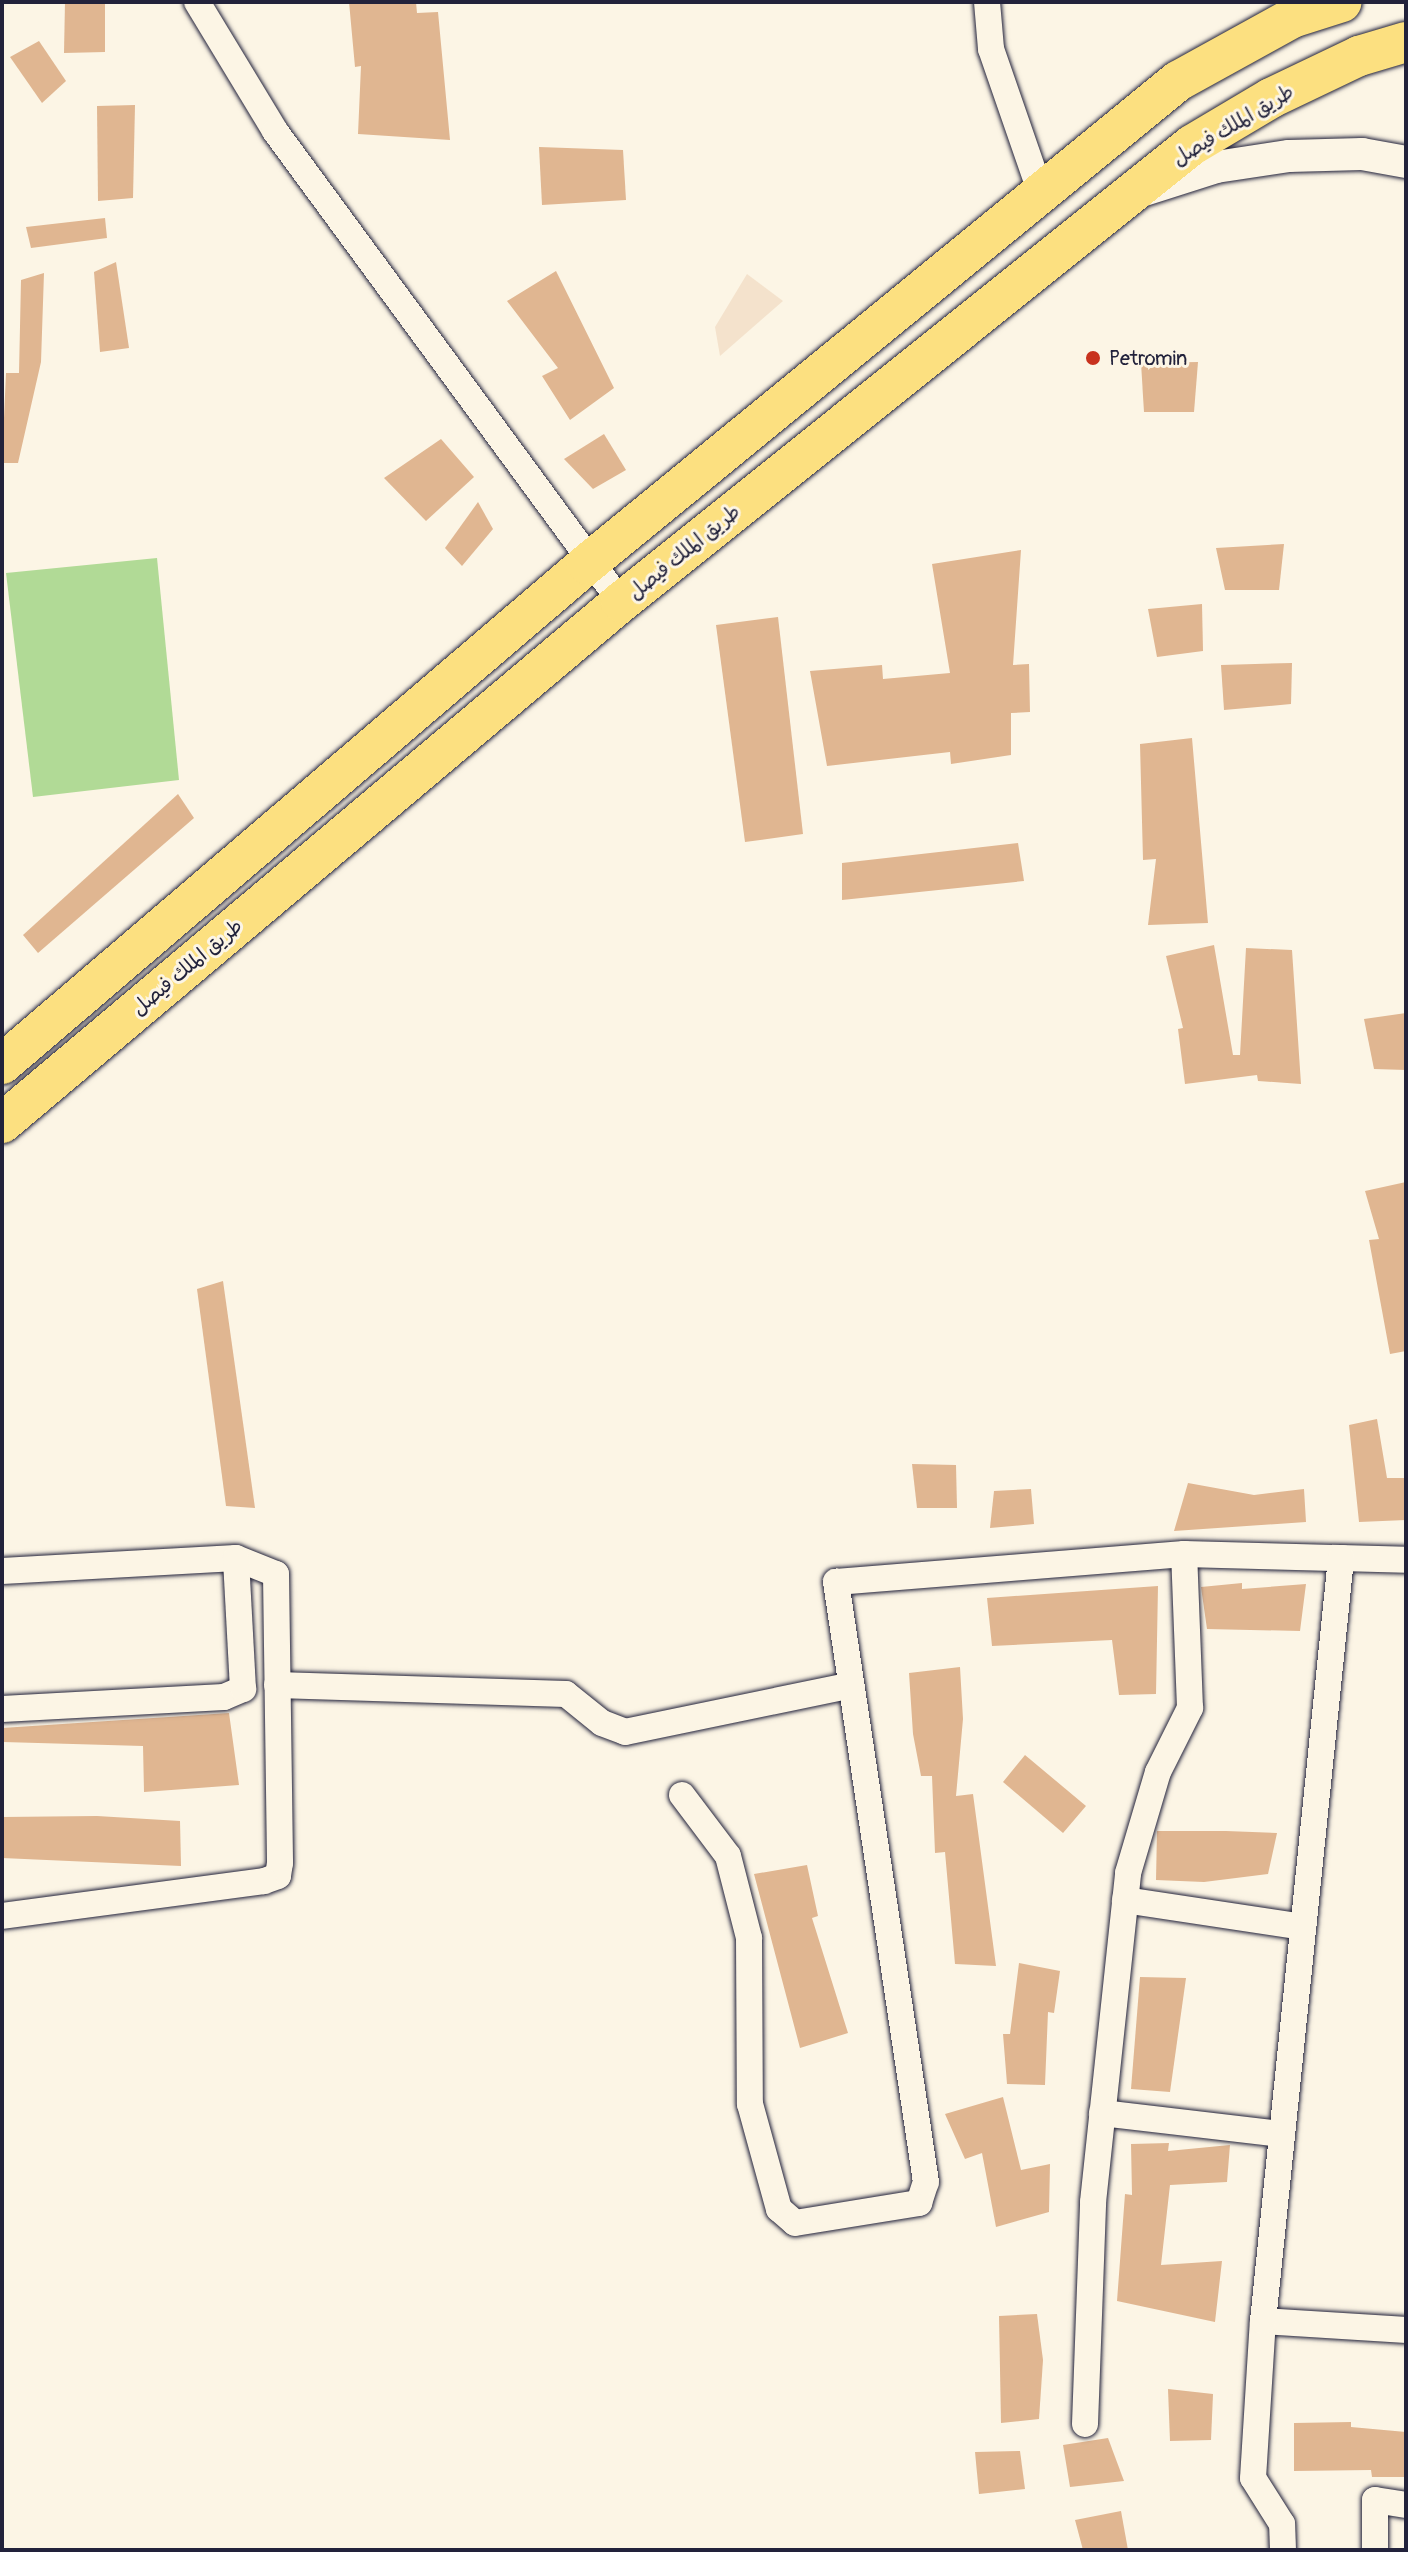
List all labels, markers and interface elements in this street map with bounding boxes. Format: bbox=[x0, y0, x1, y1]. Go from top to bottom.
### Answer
street label: طريق الملك فيصل bbox=[1168, 79, 1298, 171]
place label: Petromin bbox=[1109, 346, 1187, 370]
marker: Petromin bbox=[1084, 349, 1102, 367]
street label: طريق الملك فيصل bbox=[623, 499, 745, 605]
street label: طريق الملك فيصل bbox=[127, 914, 247, 1020]

